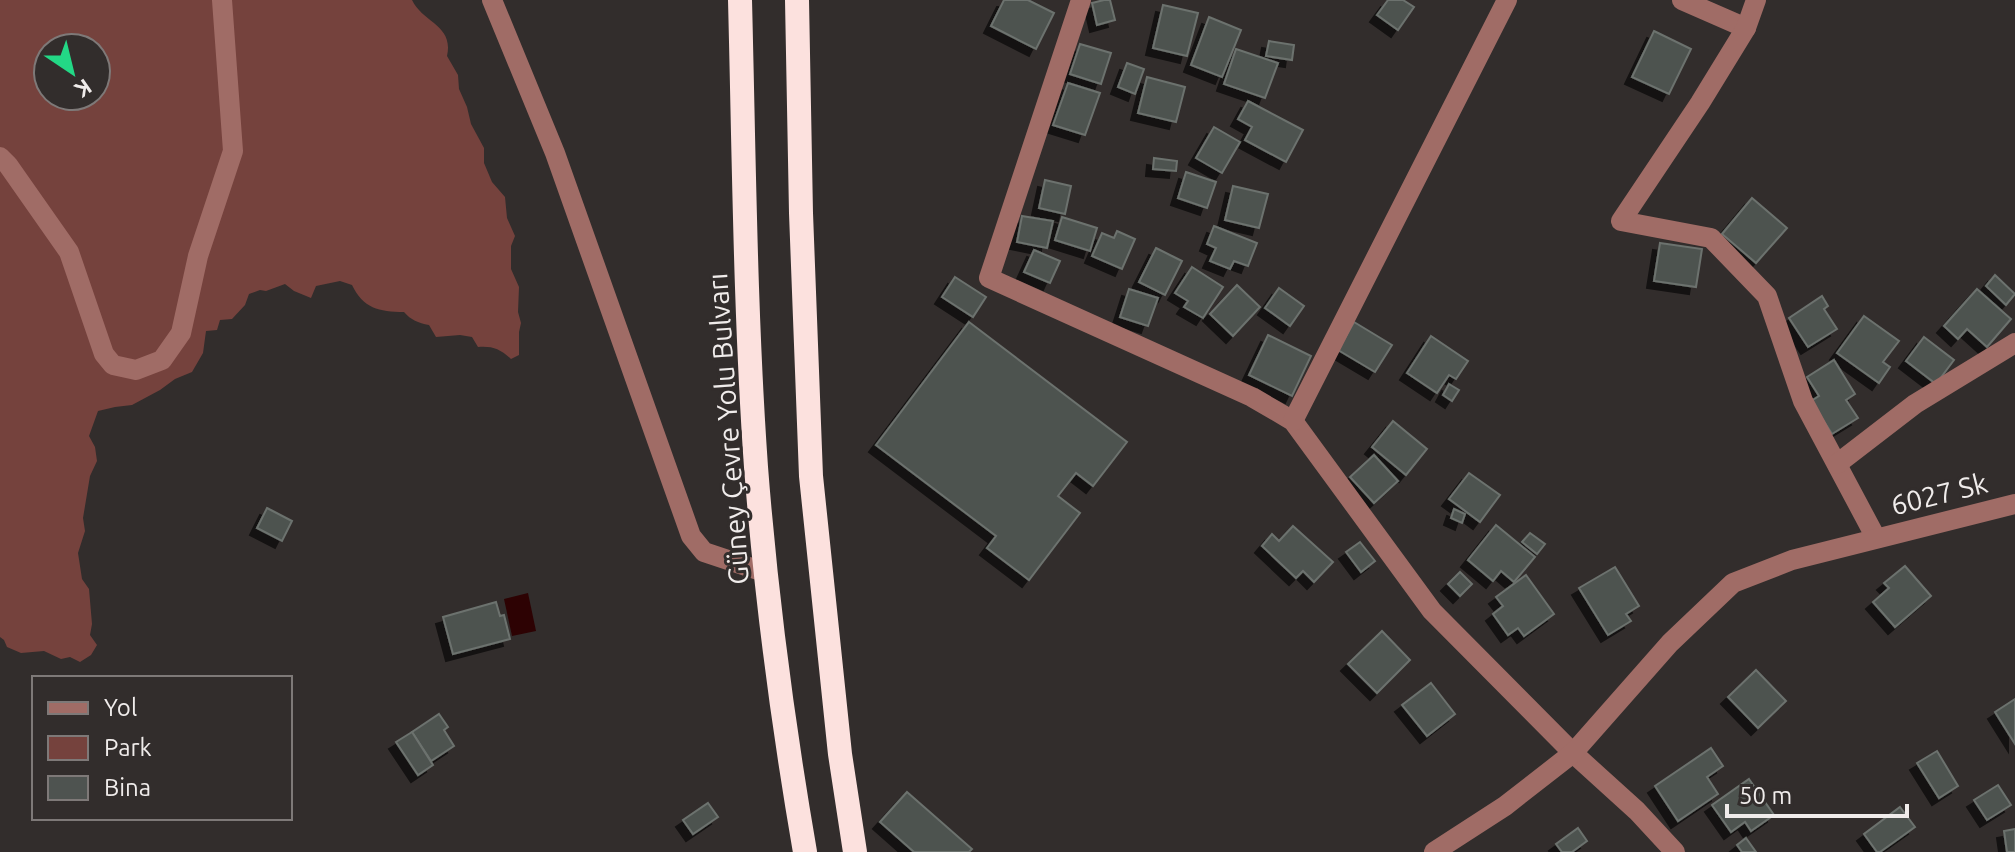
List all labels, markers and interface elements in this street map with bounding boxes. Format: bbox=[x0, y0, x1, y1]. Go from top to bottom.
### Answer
north arrow bbox=[32, 32, 112, 112]
text: K bbox=[70, 74, 97, 103]
street label: Güney Çevre Yolu Bulvarı bbox=[701, 272, 754, 586]
street label: 6027 Sk bbox=[1887, 467, 1990, 520]
legend bbox=[32, 676, 292, 820]
text: Yol bbox=[104, 694, 137, 721]
text: Park bbox=[104, 734, 152, 761]
scale bar bbox=[1727, 768, 1907, 818]
text: Bina bbox=[104, 774, 151, 801]
text: 50 m bbox=[1739, 782, 1792, 809]

